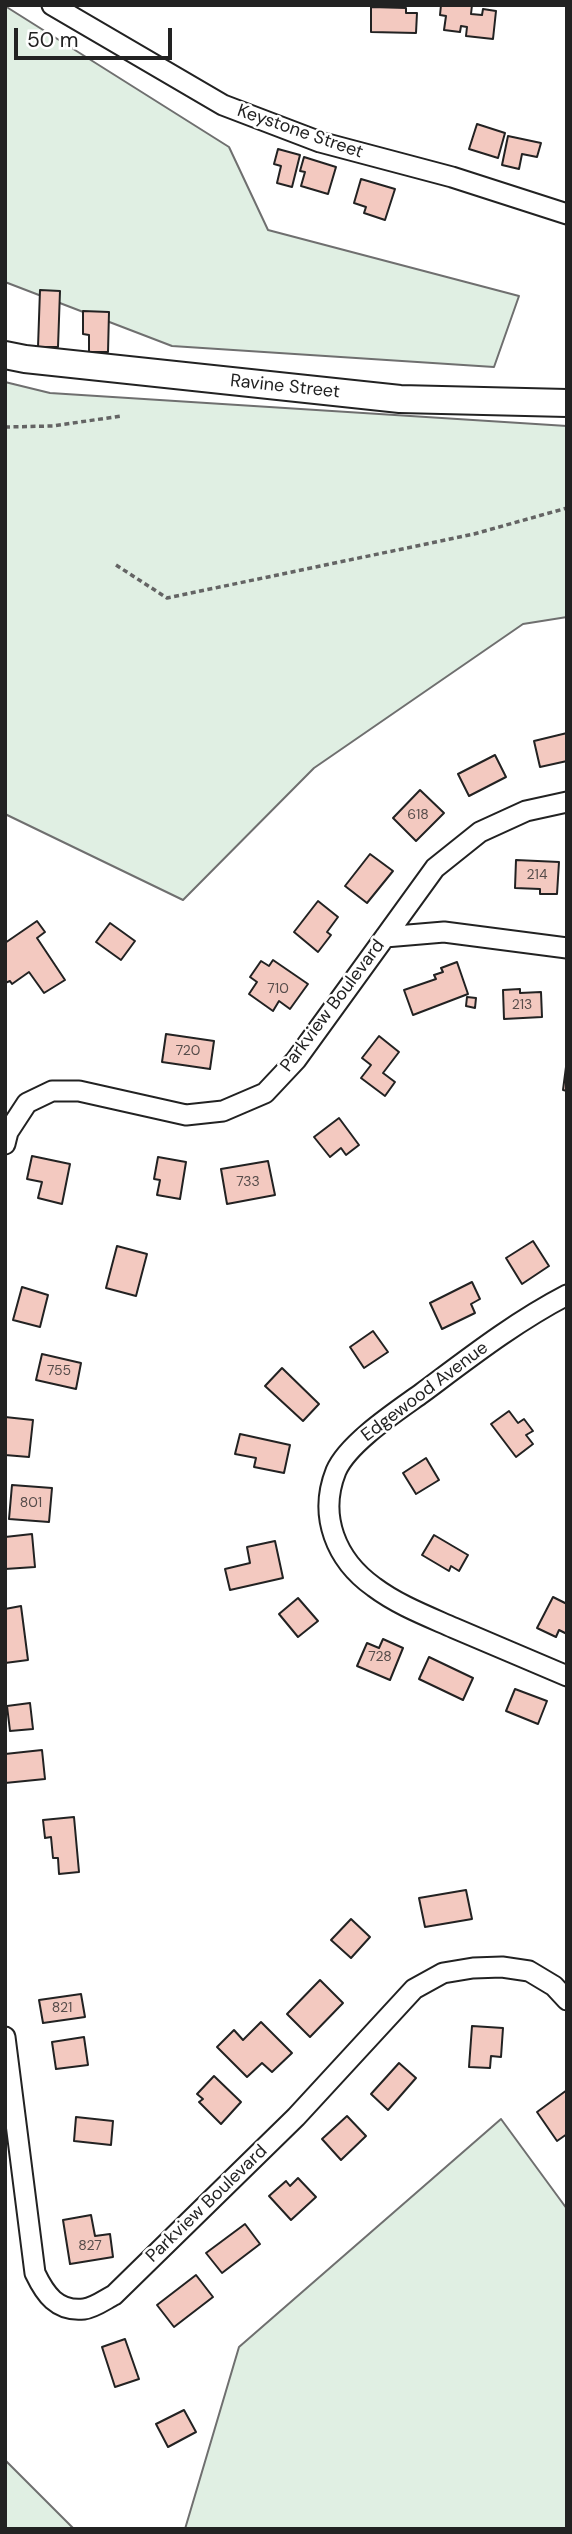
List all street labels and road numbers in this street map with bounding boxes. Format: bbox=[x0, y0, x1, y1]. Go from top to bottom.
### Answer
street label: Keystone Street bbox=[234, 100, 366, 164]
street label: Ravine Street bbox=[229, 371, 341, 403]
street label: Parkview Boulevard bbox=[276, 936, 390, 1076]
street label: Edgewood Avenue bbox=[357, 1337, 493, 1447]
street label: Parkview Boulevard bbox=[142, 2141, 272, 2267]

